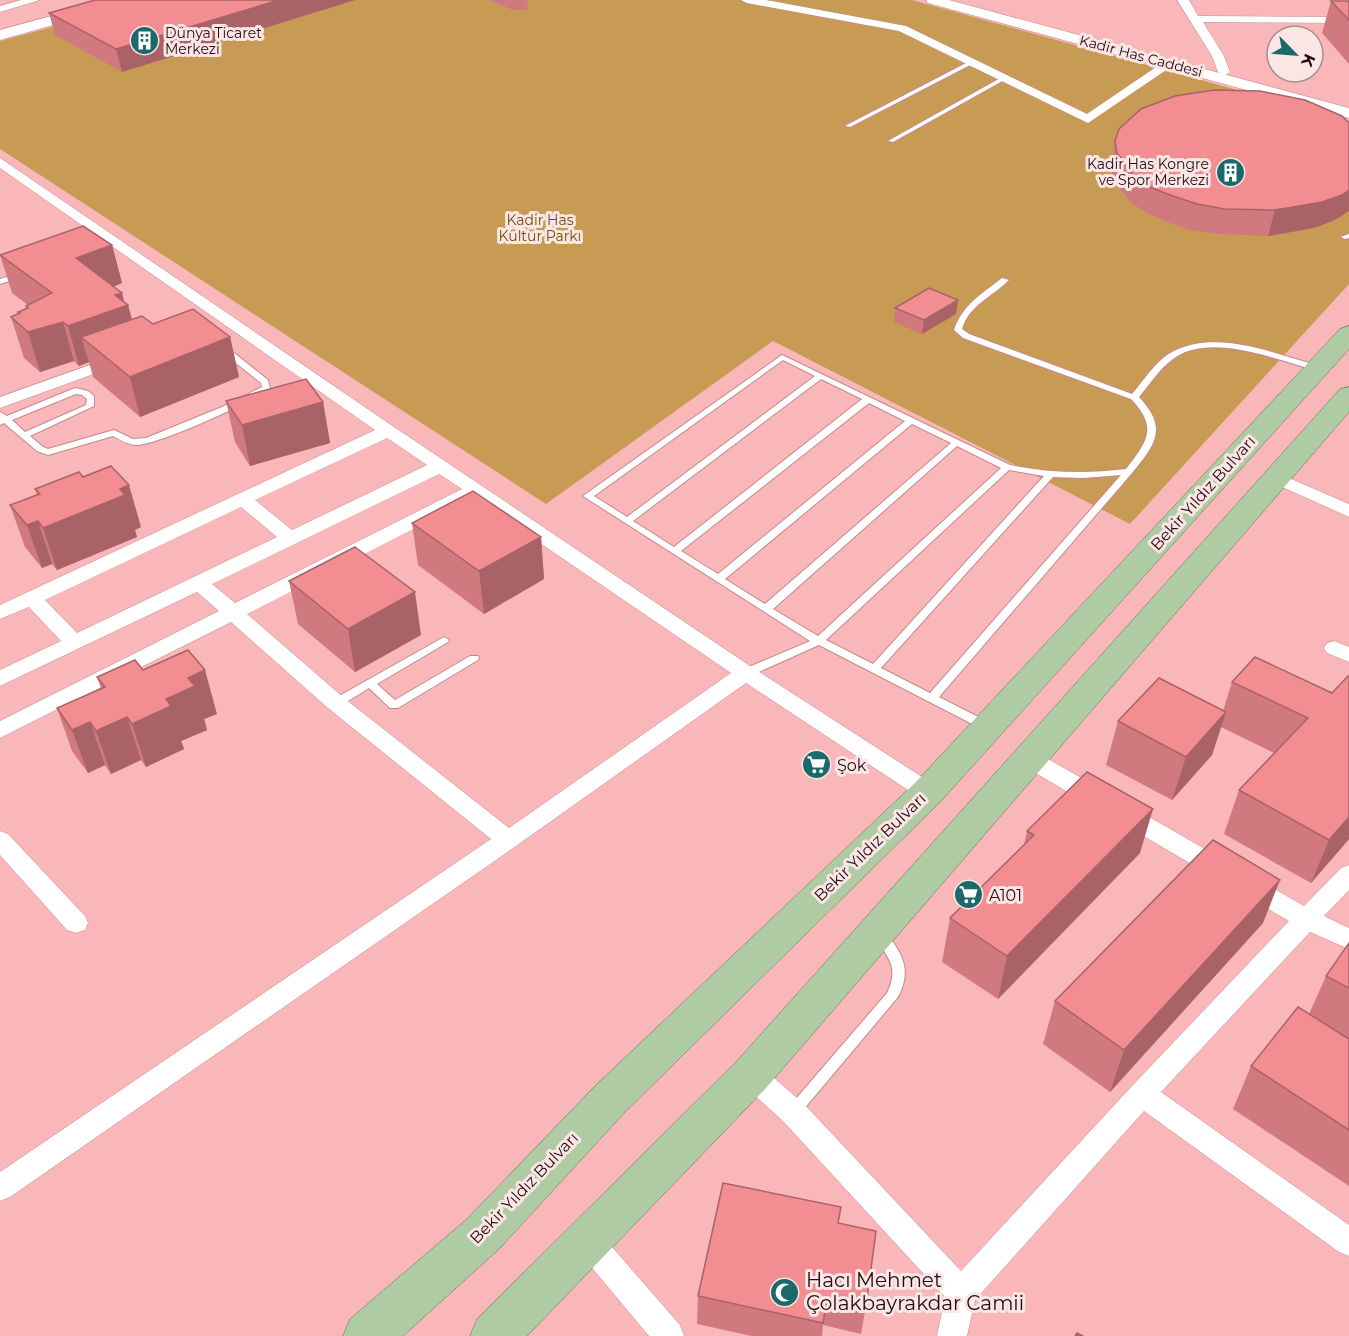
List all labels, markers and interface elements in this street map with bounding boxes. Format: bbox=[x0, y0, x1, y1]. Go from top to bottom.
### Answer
place label: Dünya Ticaret Merkezi bbox=[165, 24, 262, 58]
north arrow bbox=[1265, 24, 1325, 84]
building icon: Dünya Ticaret Merkezi bbox=[128, 25, 160, 57]
street label: Kadir Has Caddesi bbox=[1077, 31, 1205, 81]
text: K bbox=[1297, 51, 1319, 71]
place label: Kadir Has Kongre ve Spor Merkezi bbox=[1087, 155, 1209, 189]
building icon: Kadir Has Kongre ve Spor Merkezi bbox=[1214, 156, 1246, 188]
park label: Kadir Has Kültür Parkı bbox=[499, 211, 581, 245]
street label: Bekir Yıldız Bulvarı bbox=[1147, 432, 1259, 554]
supermarket icon: Şok bbox=[800, 749, 832, 781]
place label: Şok bbox=[837, 756, 867, 775]
street label: Bekir Yıldız Bulvarı bbox=[810, 789, 930, 905]
supermarket icon: A101 bbox=[952, 879, 984, 911]
place label: A101 bbox=[989, 886, 1022, 905]
street label: Bekir Yıldız Bulvarı bbox=[466, 1128, 582, 1248]
place label: Hacı Mehmet Çolakbayrakdar Camii bbox=[806, 1268, 1024, 1315]
mosque icon: Hacı Mehmet Çolakbayrakdar Camii bbox=[769, 1276, 801, 1308]

